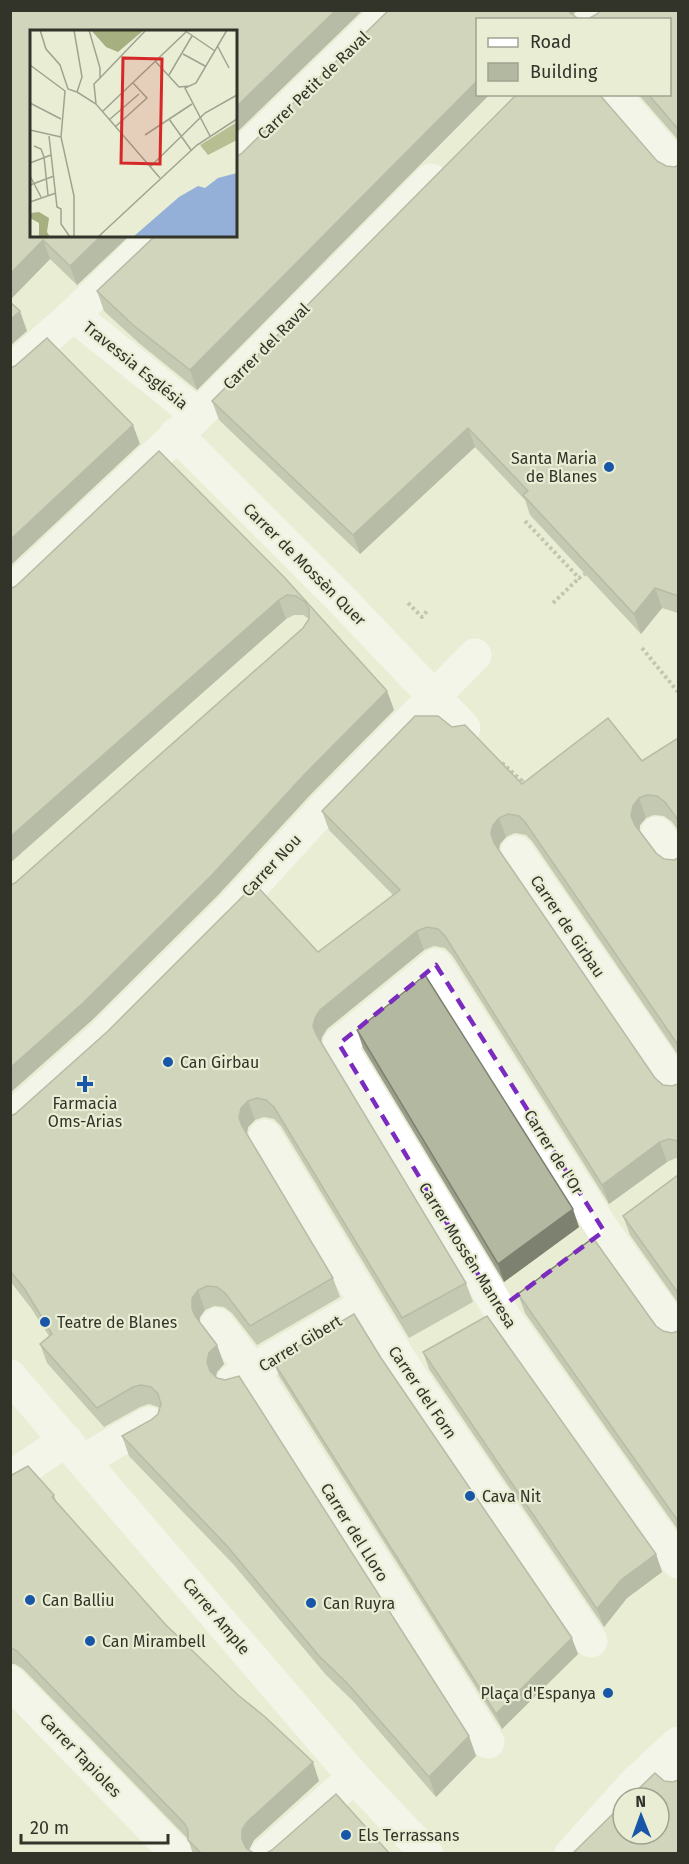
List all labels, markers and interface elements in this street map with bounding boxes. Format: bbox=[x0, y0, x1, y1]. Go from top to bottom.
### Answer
legend bbox=[476, 18, 671, 96]
street label: Carrer Petit de Raval bbox=[254, 27, 373, 144]
inset map bbox=[30, 30, 237, 237]
text: Road bbox=[530, 31, 572, 53]
text: Building bbox=[530, 61, 598, 83]
street label: Carrer del Raval bbox=[219, 299, 314, 394]
street label: Travessia Església bbox=[80, 317, 192, 413]
place label: Santa Maria de Blanes bbox=[511, 449, 597, 486]
marker: Santa Maria de Blanes bbox=[602, 460, 616, 474]
street label: Carrer de Mossèn Quer bbox=[240, 499, 370, 630]
street label: Carrer Nou bbox=[238, 830, 305, 900]
street label: Carrer de Girbau bbox=[526, 872, 609, 981]
place label: Can Girbau bbox=[180, 1053, 259, 1072]
marker: Can Girbau bbox=[161, 1055, 175, 1069]
marker: Farmacia Oms-Arias bbox=[78, 1077, 92, 1091]
place label: Farmacia Oms-Arias bbox=[48, 1094, 122, 1131]
street label: Carrer de l'Or bbox=[520, 1106, 588, 1199]
street label: Carrer Mossèn Manresa bbox=[415, 1179, 520, 1332]
street label: Carrer Gibert bbox=[255, 1311, 345, 1376]
place label: Teatre de Blanes bbox=[57, 1313, 177, 1332]
marker: Teatre de Blanes bbox=[38, 1315, 52, 1329]
street label: Carrer del Forn bbox=[385, 1342, 461, 1442]
street label: Carrer del Lloro bbox=[317, 1480, 392, 1585]
place label: Cava Nit bbox=[482, 1487, 541, 1506]
marker: Cava Nit bbox=[463, 1489, 477, 1503]
street label: Carrer Ample bbox=[179, 1574, 254, 1659]
place label: Can Balliu bbox=[42, 1591, 115, 1610]
marker: Can Balliu bbox=[23, 1593, 37, 1607]
place label: Can Ruyra bbox=[323, 1594, 395, 1613]
marker: Can Ruyra bbox=[304, 1596, 318, 1610]
place label: Can Mirambell bbox=[102, 1632, 206, 1651]
marker: Can Mirambell bbox=[83, 1634, 97, 1648]
place label: Plaça d'Espanya bbox=[480, 1684, 596, 1704]
marker: Plaça d'Espanya bbox=[601, 1686, 615, 1700]
street label: Carrer Tapioles bbox=[36, 1710, 125, 1801]
north arrow bbox=[611, 1786, 671, 1846]
text: N bbox=[635, 1792, 646, 1811]
scale bar bbox=[21, 1807, 168, 1845]
text: 20 m bbox=[30, 1817, 69, 1839]
place label: Els Terrassans bbox=[358, 1826, 459, 1845]
marker: Els Terrassans bbox=[339, 1828, 353, 1842]

